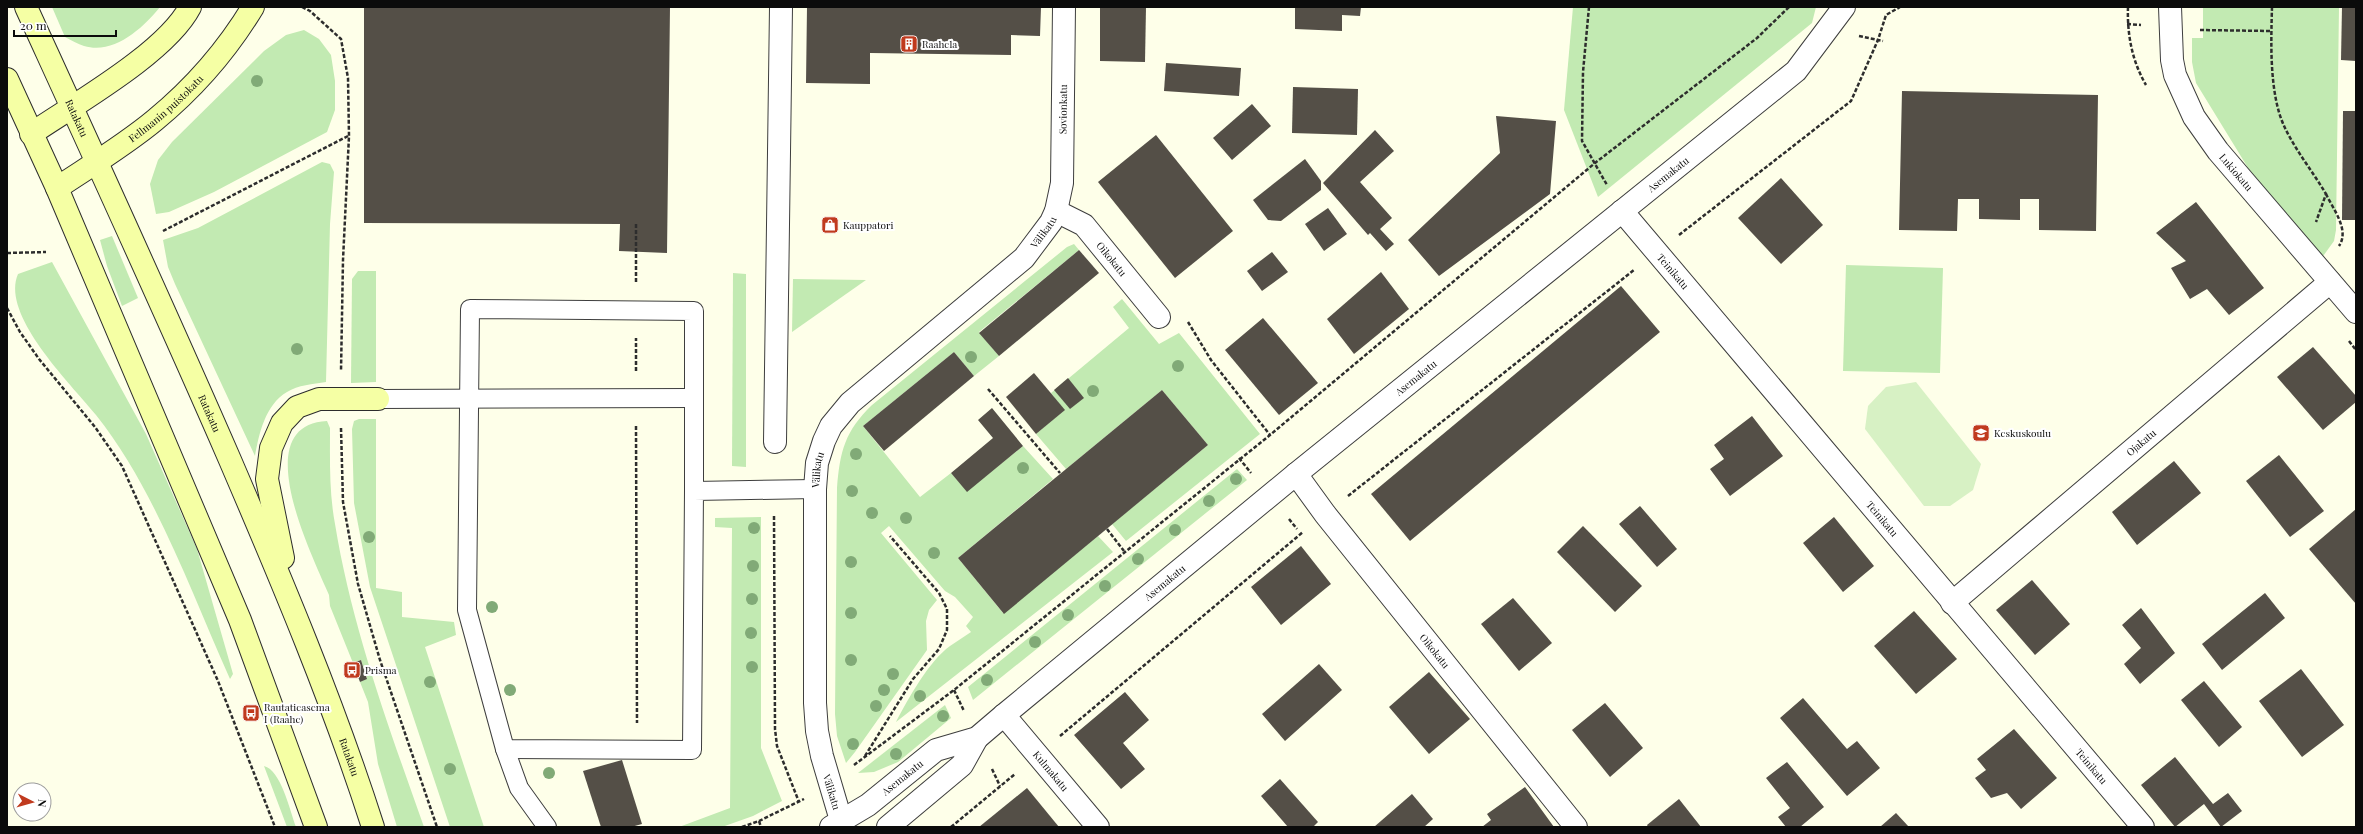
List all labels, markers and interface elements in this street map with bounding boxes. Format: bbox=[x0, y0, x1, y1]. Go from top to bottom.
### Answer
scale bar bbox=[14, 12, 116, 38]
text: 20 m bbox=[20, 17, 47, 33]
building icon: Raahela bbox=[899, 34, 919, 54]
place label: Raahela bbox=[922, 37, 957, 51]
street label: Fellmanin puistokatu bbox=[126, 72, 206, 145]
street label: Sovionkatu bbox=[1056, 84, 1070, 134]
street label: Ratakatu bbox=[62, 97, 91, 139]
street label: Lukiokatu bbox=[2216, 150, 2256, 194]
street label: Asemakatu bbox=[1643, 153, 1692, 196]
street label: Välikatu bbox=[1026, 214, 1060, 252]
shop icon: Kauppatori bbox=[820, 215, 840, 235]
place label: Kauppatori bbox=[843, 218, 893, 232]
street label: Oikokatu bbox=[1093, 239, 1130, 279]
street label: Teinikatu bbox=[1654, 251, 1692, 292]
street label: Asemakatu bbox=[1391, 356, 1439, 399]
street label: Ratakatu bbox=[195, 392, 224, 435]
school or university icon: Keskuskoulu bbox=[1971, 423, 1991, 443]
place label: Keskuskoulu bbox=[1994, 426, 2051, 440]
street label: Ojakatu bbox=[2123, 426, 2159, 459]
street label: Välikatu bbox=[808, 450, 827, 489]
street label: Teinikatu bbox=[1863, 498, 1901, 540]
street label: Asemakatu bbox=[1140, 561, 1188, 604]
street label: Oikokatu bbox=[1417, 631, 1453, 671]
bus stop icon: Prisma bbox=[342, 660, 362, 680]
place label: Prisma bbox=[365, 663, 397, 677]
place label: Rautatieasema I (Raahe) bbox=[264, 700, 330, 726]
bus stop icon: Rautatieasema I (Raahe) bbox=[241, 703, 261, 723]
street label: Ratakatu bbox=[336, 736, 363, 778]
street label: Teinikatu bbox=[2072, 745, 2111, 787]
street label: Kulmakatu bbox=[1030, 748, 1072, 794]
street label: Asemakatu bbox=[878, 756, 926, 799]
street label: Välikatu bbox=[820, 772, 844, 812]
north arrow bbox=[12, 782, 52, 822]
text: N bbox=[35, 798, 50, 808]

